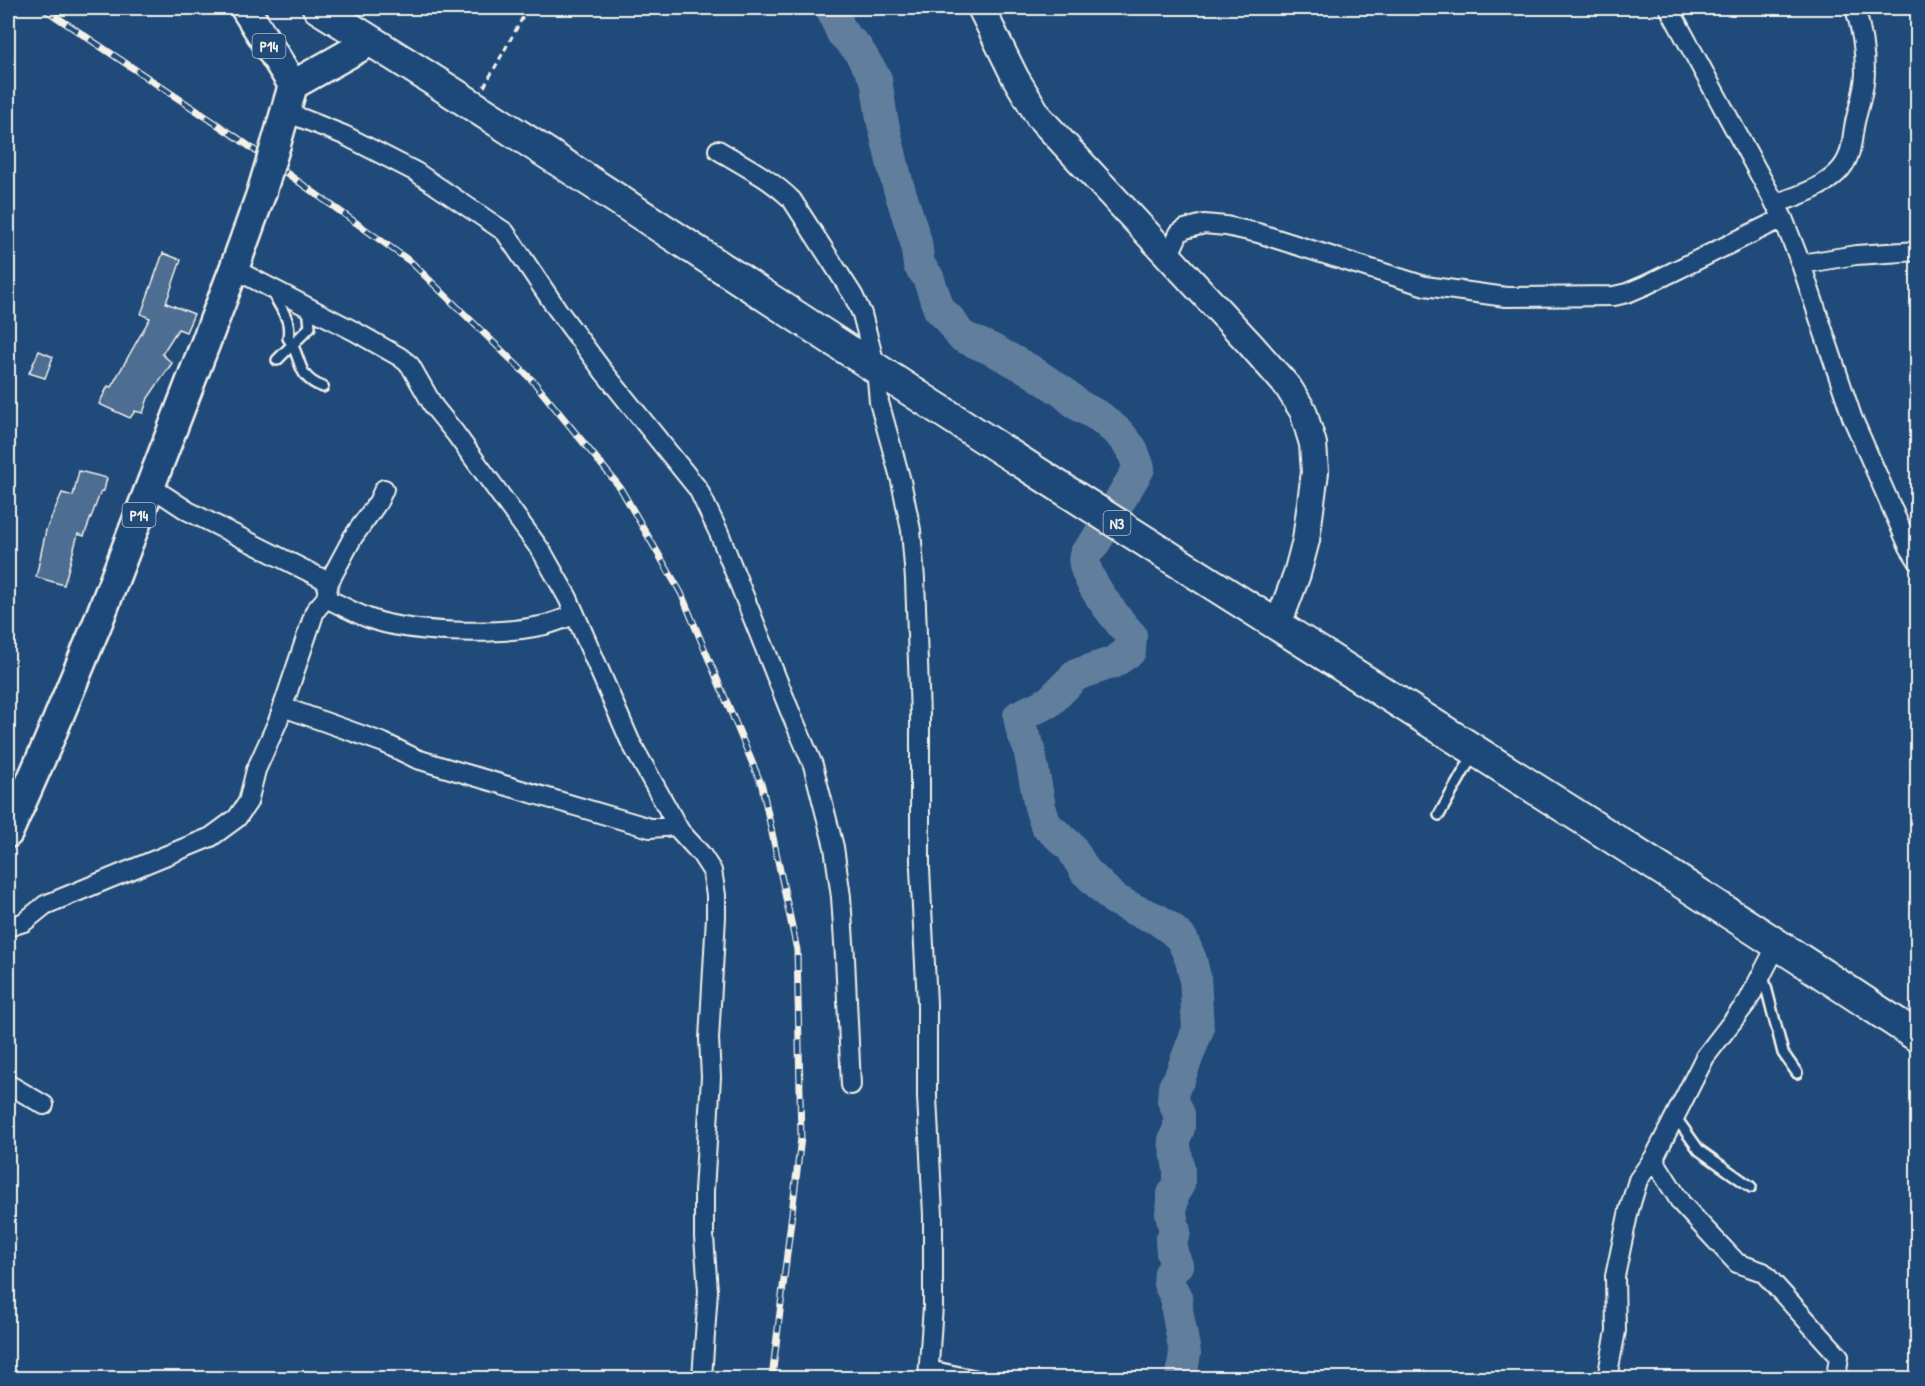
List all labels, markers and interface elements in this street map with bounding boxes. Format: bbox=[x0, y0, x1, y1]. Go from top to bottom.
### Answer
road number: P14 bbox=[252, 34, 286, 58]
road number: P14 bbox=[122, 503, 156, 527]
road number: N3 bbox=[1104, 511, 1130, 535]

